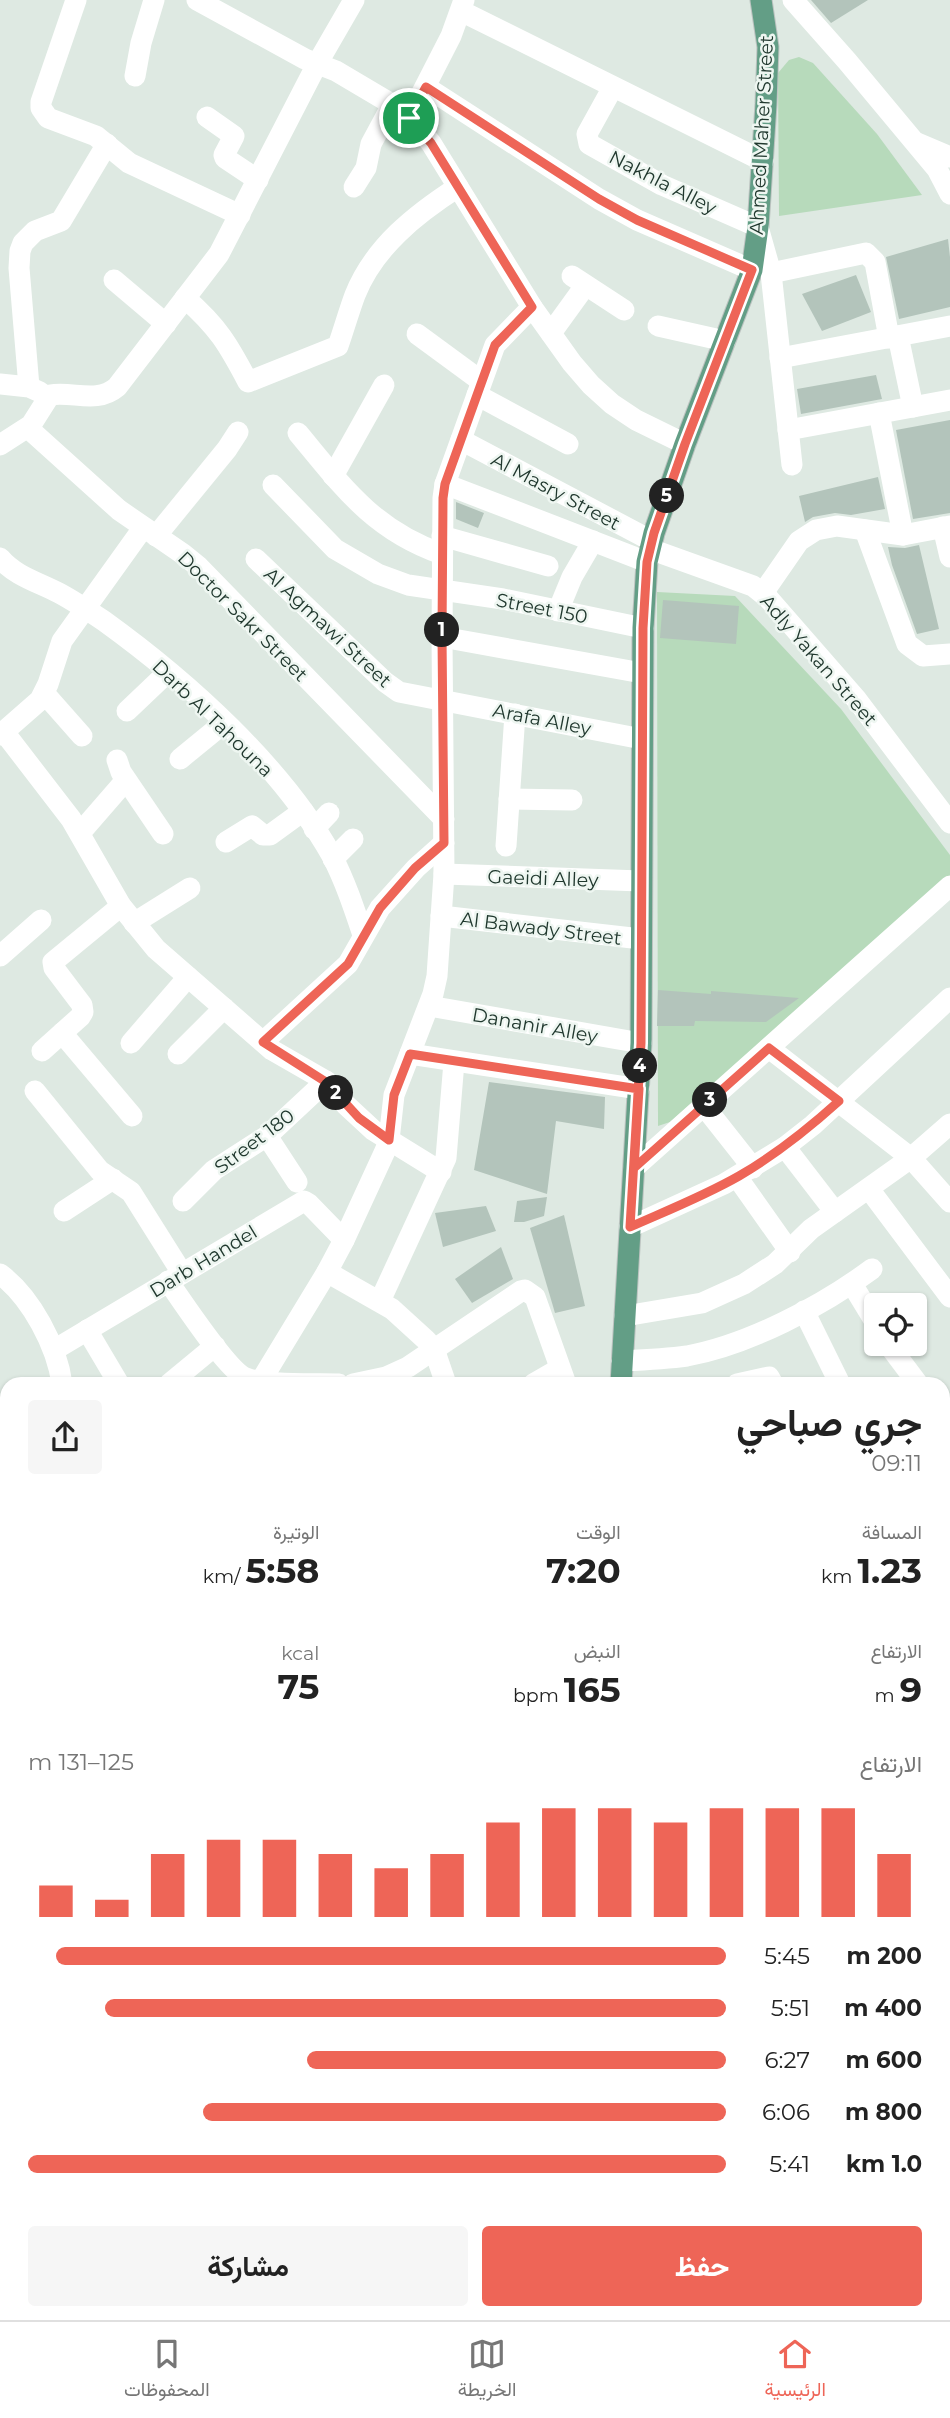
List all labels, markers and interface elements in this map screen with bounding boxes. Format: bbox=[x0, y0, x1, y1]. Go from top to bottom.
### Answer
street label: Ahmed Maher Street bbox=[745, 34, 778, 235]
pin bbox=[379, 88, 439, 148]
icon: arrive bbox=[390, 99, 428, 137]
street label: Nakhla Alley bbox=[605, 145, 721, 220]
street label: Al Masry Street bbox=[487, 448, 624, 535]
pin: 5 bbox=[650, 478, 684, 514]
text: 5 bbox=[661, 484, 672, 507]
street label: Doctor Sakr Street bbox=[173, 547, 313, 686]
street label: Al Agmawi Street bbox=[259, 562, 396, 692]
street label: Street 150 bbox=[494, 588, 590, 629]
street label: Adly Yakan Street bbox=[755, 590, 882, 731]
pin: 1 bbox=[424, 612, 460, 648]
text: 1 bbox=[438, 618, 445, 641]
street label: Darb Al Tahouna bbox=[147, 655, 278, 782]
street label: Arafa Alley bbox=[491, 699, 594, 740]
street label: Gaeidi Alley bbox=[487, 865, 600, 892]
street label: Al Bawady Street bbox=[459, 907, 623, 950]
street label: Dananir Alley bbox=[470, 1003, 600, 1048]
pin: 4 bbox=[622, 1048, 658, 1084]
text: 4 bbox=[633, 1054, 646, 1077]
pin: 2 bbox=[318, 1076, 354, 1110]
text: 2 bbox=[330, 1081, 341, 1104]
pin: 3 bbox=[692, 1082, 728, 1118]
text: 3 bbox=[704, 1088, 715, 1111]
street label: Street 180 bbox=[210, 1104, 299, 1179]
street label: Darb Handel bbox=[145, 1220, 261, 1303]
map controls bbox=[864, 1293, 927, 1356]
button: locate bbox=[864, 1293, 927, 1356]
text: جري صباحي bbox=[736, 1399, 922, 1446]
button: share bbox=[28, 1400, 102, 1474]
text: 09:11 bbox=[871, 1449, 922, 1477]
text: الوتيرة bbox=[273, 1521, 319, 1544]
text: الوقت bbox=[576, 1521, 621, 1544]
text: المسافة bbox=[862, 1521, 922, 1544]
text: 5:58 bbox=[245, 1549, 319, 1592]
text: 7:20 bbox=[546, 1549, 621, 1592]
text: 1.23 bbox=[857, 1549, 922, 1592]
text: /km bbox=[203, 1565, 245, 1588]
text: km bbox=[821, 1565, 857, 1588]
text: النبض bbox=[574, 1640, 621, 1663]
text: الارتفاع bbox=[870, 1640, 922, 1663]
text: kcal bbox=[281, 1642, 319, 1665]
text: 75 bbox=[277, 1665, 319, 1708]
text: 165 bbox=[564, 1668, 621, 1711]
text: 9 bbox=[900, 1668, 922, 1711]
text: bpm bbox=[513, 1684, 564, 1707]
text: m bbox=[875, 1684, 900, 1707]
text: 125–131 m bbox=[28, 1748, 134, 1776]
text: الارتفاع bbox=[860, 1750, 922, 1778]
text: 5:45 bbox=[764, 1942, 810, 1970]
text: 200 m bbox=[847, 1942, 922, 1970]
text: 5:51 bbox=[771, 1994, 810, 2022]
text: 400 m bbox=[844, 1994, 922, 2022]
text: 6:27 bbox=[765, 2046, 810, 2074]
text: 600 m bbox=[845, 2046, 922, 2074]
text: 6:06 bbox=[762, 2098, 810, 2126]
text: 800 m bbox=[845, 2098, 922, 2126]
text: 5:41 bbox=[769, 2150, 810, 2178]
text: 1.0 km bbox=[846, 2150, 922, 2178]
button: مشاركة bbox=[28, 2226, 468, 2306]
button: حفظ bbox=[482, 2226, 922, 2306]
tab: المحفوظات bbox=[124, 2335, 210, 2406]
tab: الخريطة bbox=[458, 2335, 516, 2406]
tab: الرئيسية bbox=[765, 2335, 826, 2406]

